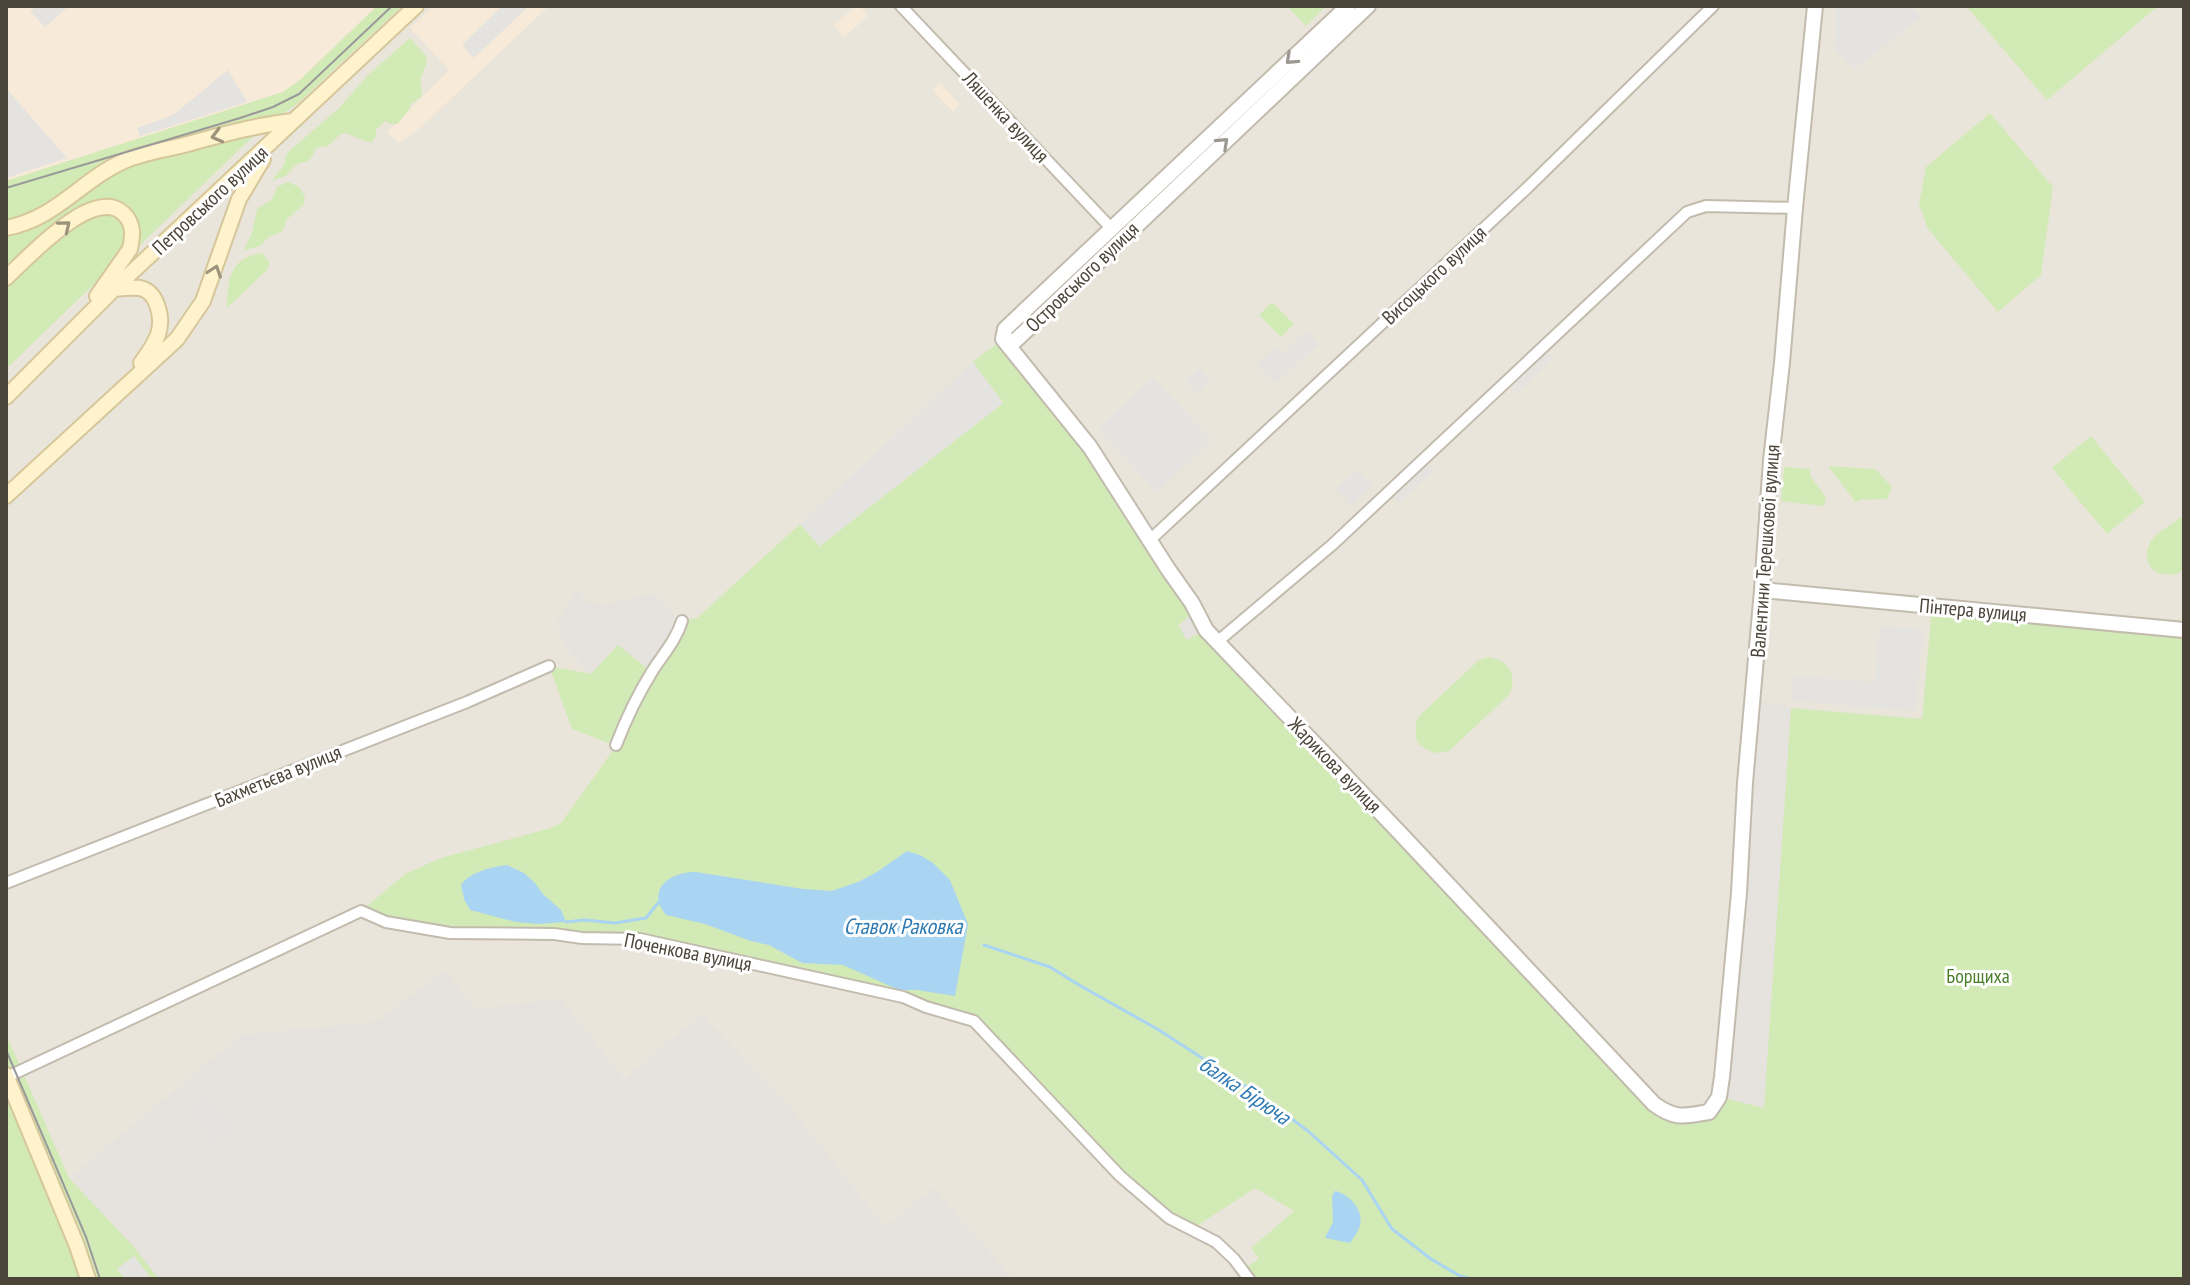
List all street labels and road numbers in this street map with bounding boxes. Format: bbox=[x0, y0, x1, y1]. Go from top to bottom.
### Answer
street label: Ляшенка вулиця bbox=[956, 65, 1055, 168]
street label: Петровського вулиця bbox=[147, 140, 273, 260]
street label: Островського вулиця bbox=[1020, 216, 1144, 338]
street label: Висоцького вулиця bbox=[1376, 220, 1492, 330]
street label: Валентини Терешкової вулиця bbox=[1745, 444, 1785, 658]
street label: Пінтера вулиця bbox=[1918, 592, 2028, 628]
street label: Жарикова вулиця bbox=[1282, 711, 1387, 819]
street label: Бахметьєва вулиця bbox=[211, 739, 345, 813]
street label: Поченкова вулиця bbox=[622, 927, 754, 977]

